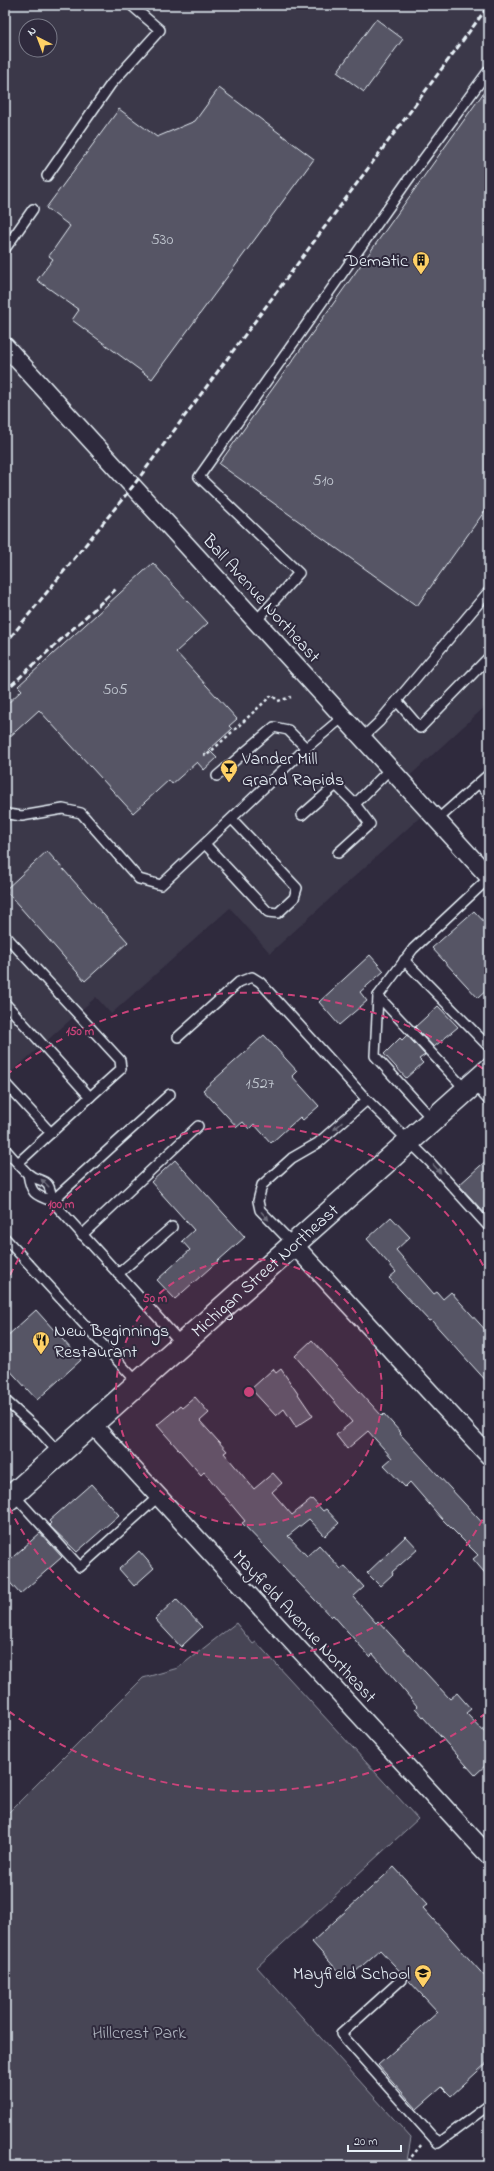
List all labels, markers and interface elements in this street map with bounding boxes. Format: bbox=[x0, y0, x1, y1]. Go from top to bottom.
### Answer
north arrow bbox=[18, 18, 58, 58]
text: N bbox=[24, 23, 40, 40]
house number: 530 bbox=[151, 228, 173, 252]
place label: Dematic bbox=[345, 249, 408, 275]
building icon: Dematic bbox=[411, 250, 431, 275]
house number: 510 bbox=[312, 469, 334, 493]
street label: Ball Avenue Northeast bbox=[195, 528, 326, 669]
house number: 505 bbox=[102, 678, 128, 702]
place label: Vander Mill Grand Rapids bbox=[241, 747, 344, 794]
bar icon: Vander Mill Grand Rapids bbox=[219, 758, 239, 783]
text: 150 m bbox=[66, 1023, 95, 1041]
house number: 1527 bbox=[246, 1072, 275, 1096]
one-way arrow bbox=[333, 1121, 343, 1130]
one-way arrow bbox=[432, 1164, 442, 1174]
one-way arrow bbox=[40, 1178, 50, 1188]
text: 100 m bbox=[48, 1196, 75, 1214]
street label: Michigan Street Northeast bbox=[186, 1199, 345, 1345]
one-way arrow bbox=[261, 1211, 270, 1221]
text: 50 m bbox=[143, 1290, 168, 1308]
place label: New Beginnings Restaurant bbox=[54, 1319, 169, 1366]
restaurant icon: New Beginnings Restaurant bbox=[31, 1330, 51, 1355]
centre of rings bbox=[242, 1385, 256, 1399]
street label: Mayfield Avenue Northeast bbox=[226, 1545, 382, 1710]
place label: Mayfield School bbox=[293, 1962, 410, 1988]
school or university icon: Mayfield School bbox=[413, 1963, 433, 1988]
park label: Hillcrest Park bbox=[92, 2021, 186, 2047]
scale bar bbox=[348, 2127, 401, 2153]
text: 20 m bbox=[354, 2133, 377, 2151]

